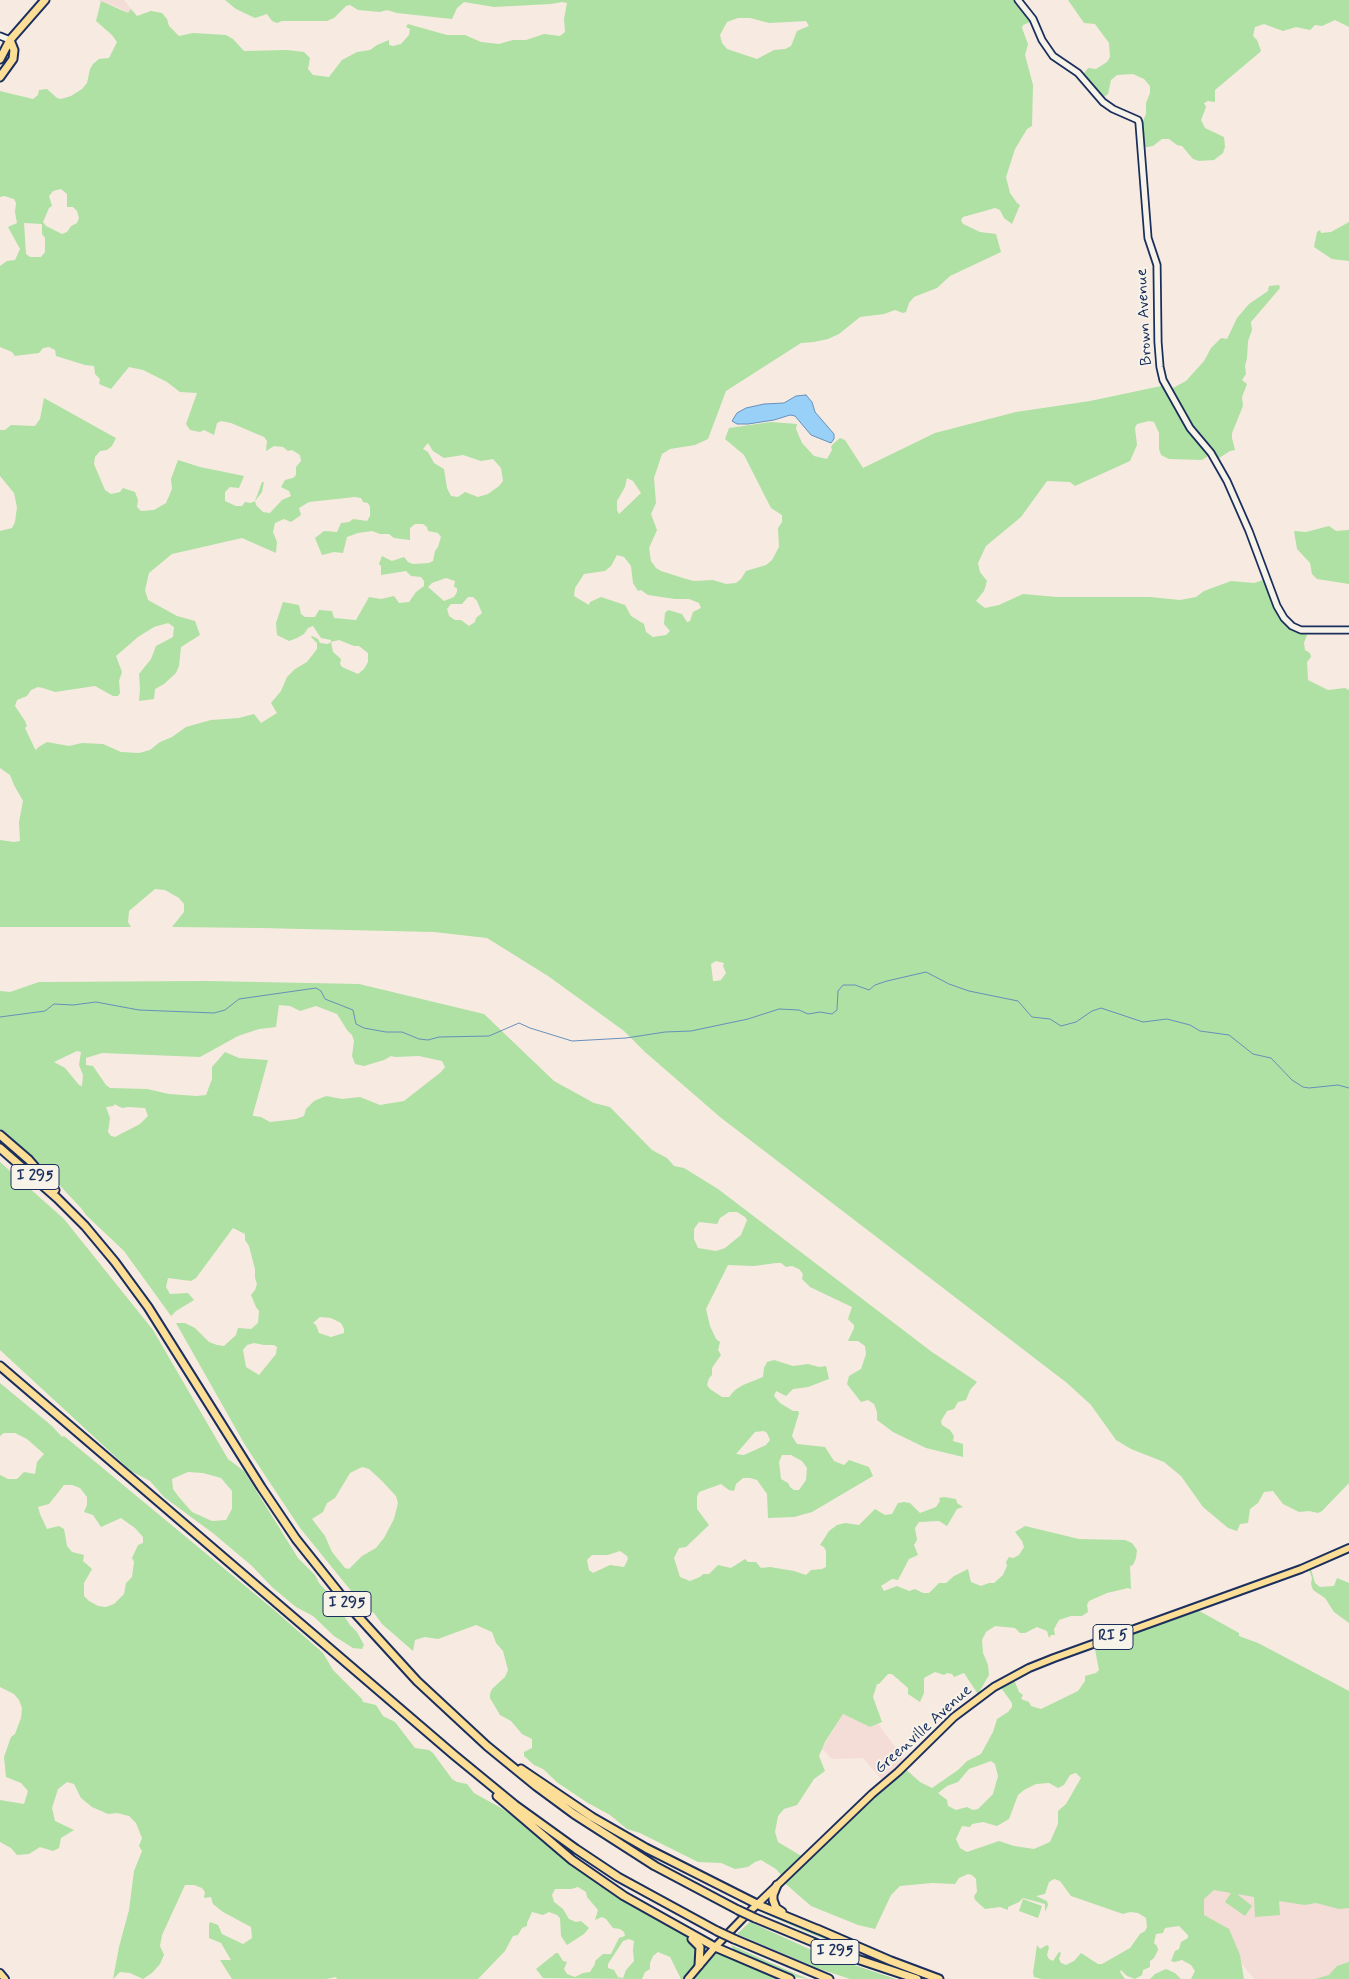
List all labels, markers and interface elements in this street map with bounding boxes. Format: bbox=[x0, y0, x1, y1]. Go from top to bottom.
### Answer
street label: Brown Avenue bbox=[1133, 268, 1157, 366]
road number: I 295 bbox=[11, 1164, 59, 1190]
road number: I 295 bbox=[323, 1592, 371, 1616]
road number: RI 5 bbox=[1093, 1624, 1133, 1650]
street label: Greenville Avenue bbox=[871, 1681, 977, 1779]
road number: I 295 bbox=[811, 1940, 859, 1964]

